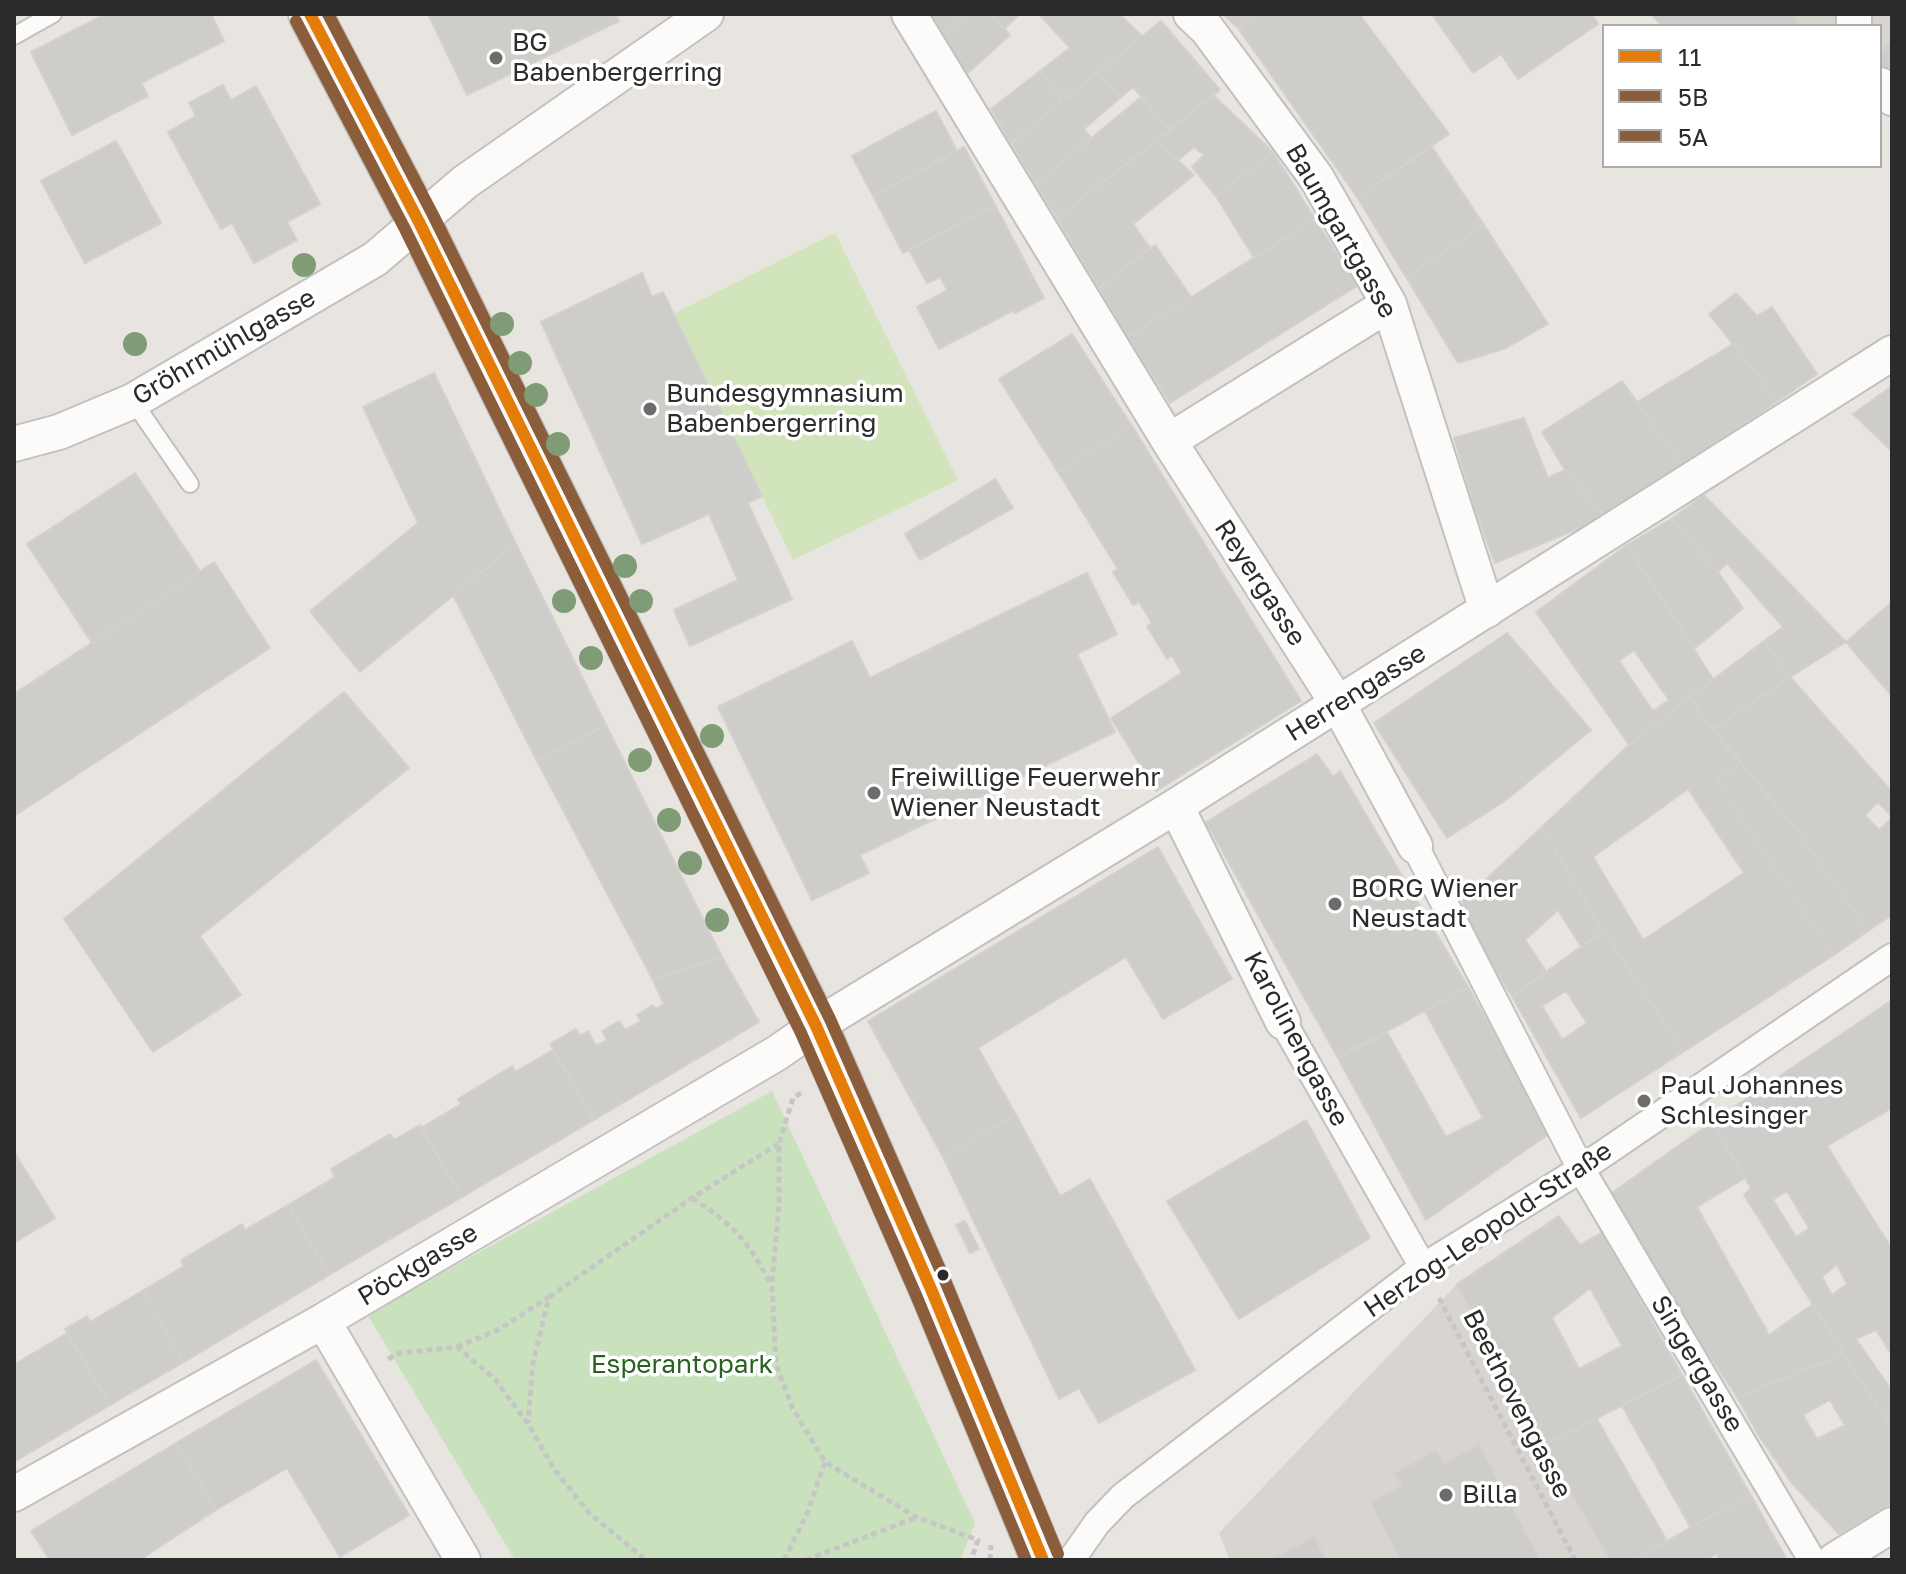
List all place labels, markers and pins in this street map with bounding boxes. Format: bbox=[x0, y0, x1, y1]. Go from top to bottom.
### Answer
place label: BG Babenbergerring bbox=[512, 27, 722, 88]
marker: BG Babenbergerring bbox=[487, 49, 505, 67]
place label: Bundesgymnasium Babenbergerring bbox=[666, 378, 904, 440]
marker: Bundesgymnasium Babenbergerring bbox=[641, 400, 659, 418]
place label: Freiwillige Feuerwehr Wiener Neustadt bbox=[890, 762, 1160, 824]
marker: Freiwillige Feuerwehr Wiener Neustadt bbox=[865, 784, 883, 802]
place label: BORG Wiener Neustadt bbox=[1351, 873, 1518, 934]
marker: BORG Wiener Neustadt bbox=[1326, 895, 1344, 913]
place label: Paul Johannes Schlesinger bbox=[1660, 1070, 1844, 1132]
marker: Paul Johannes Schlesinger bbox=[1635, 1092, 1653, 1110]
unlabelled marker bbox=[935, 1267, 951, 1283]
place label: Billa bbox=[1462, 1479, 1518, 1511]
marker: Billa bbox=[1437, 1486, 1455, 1504]

